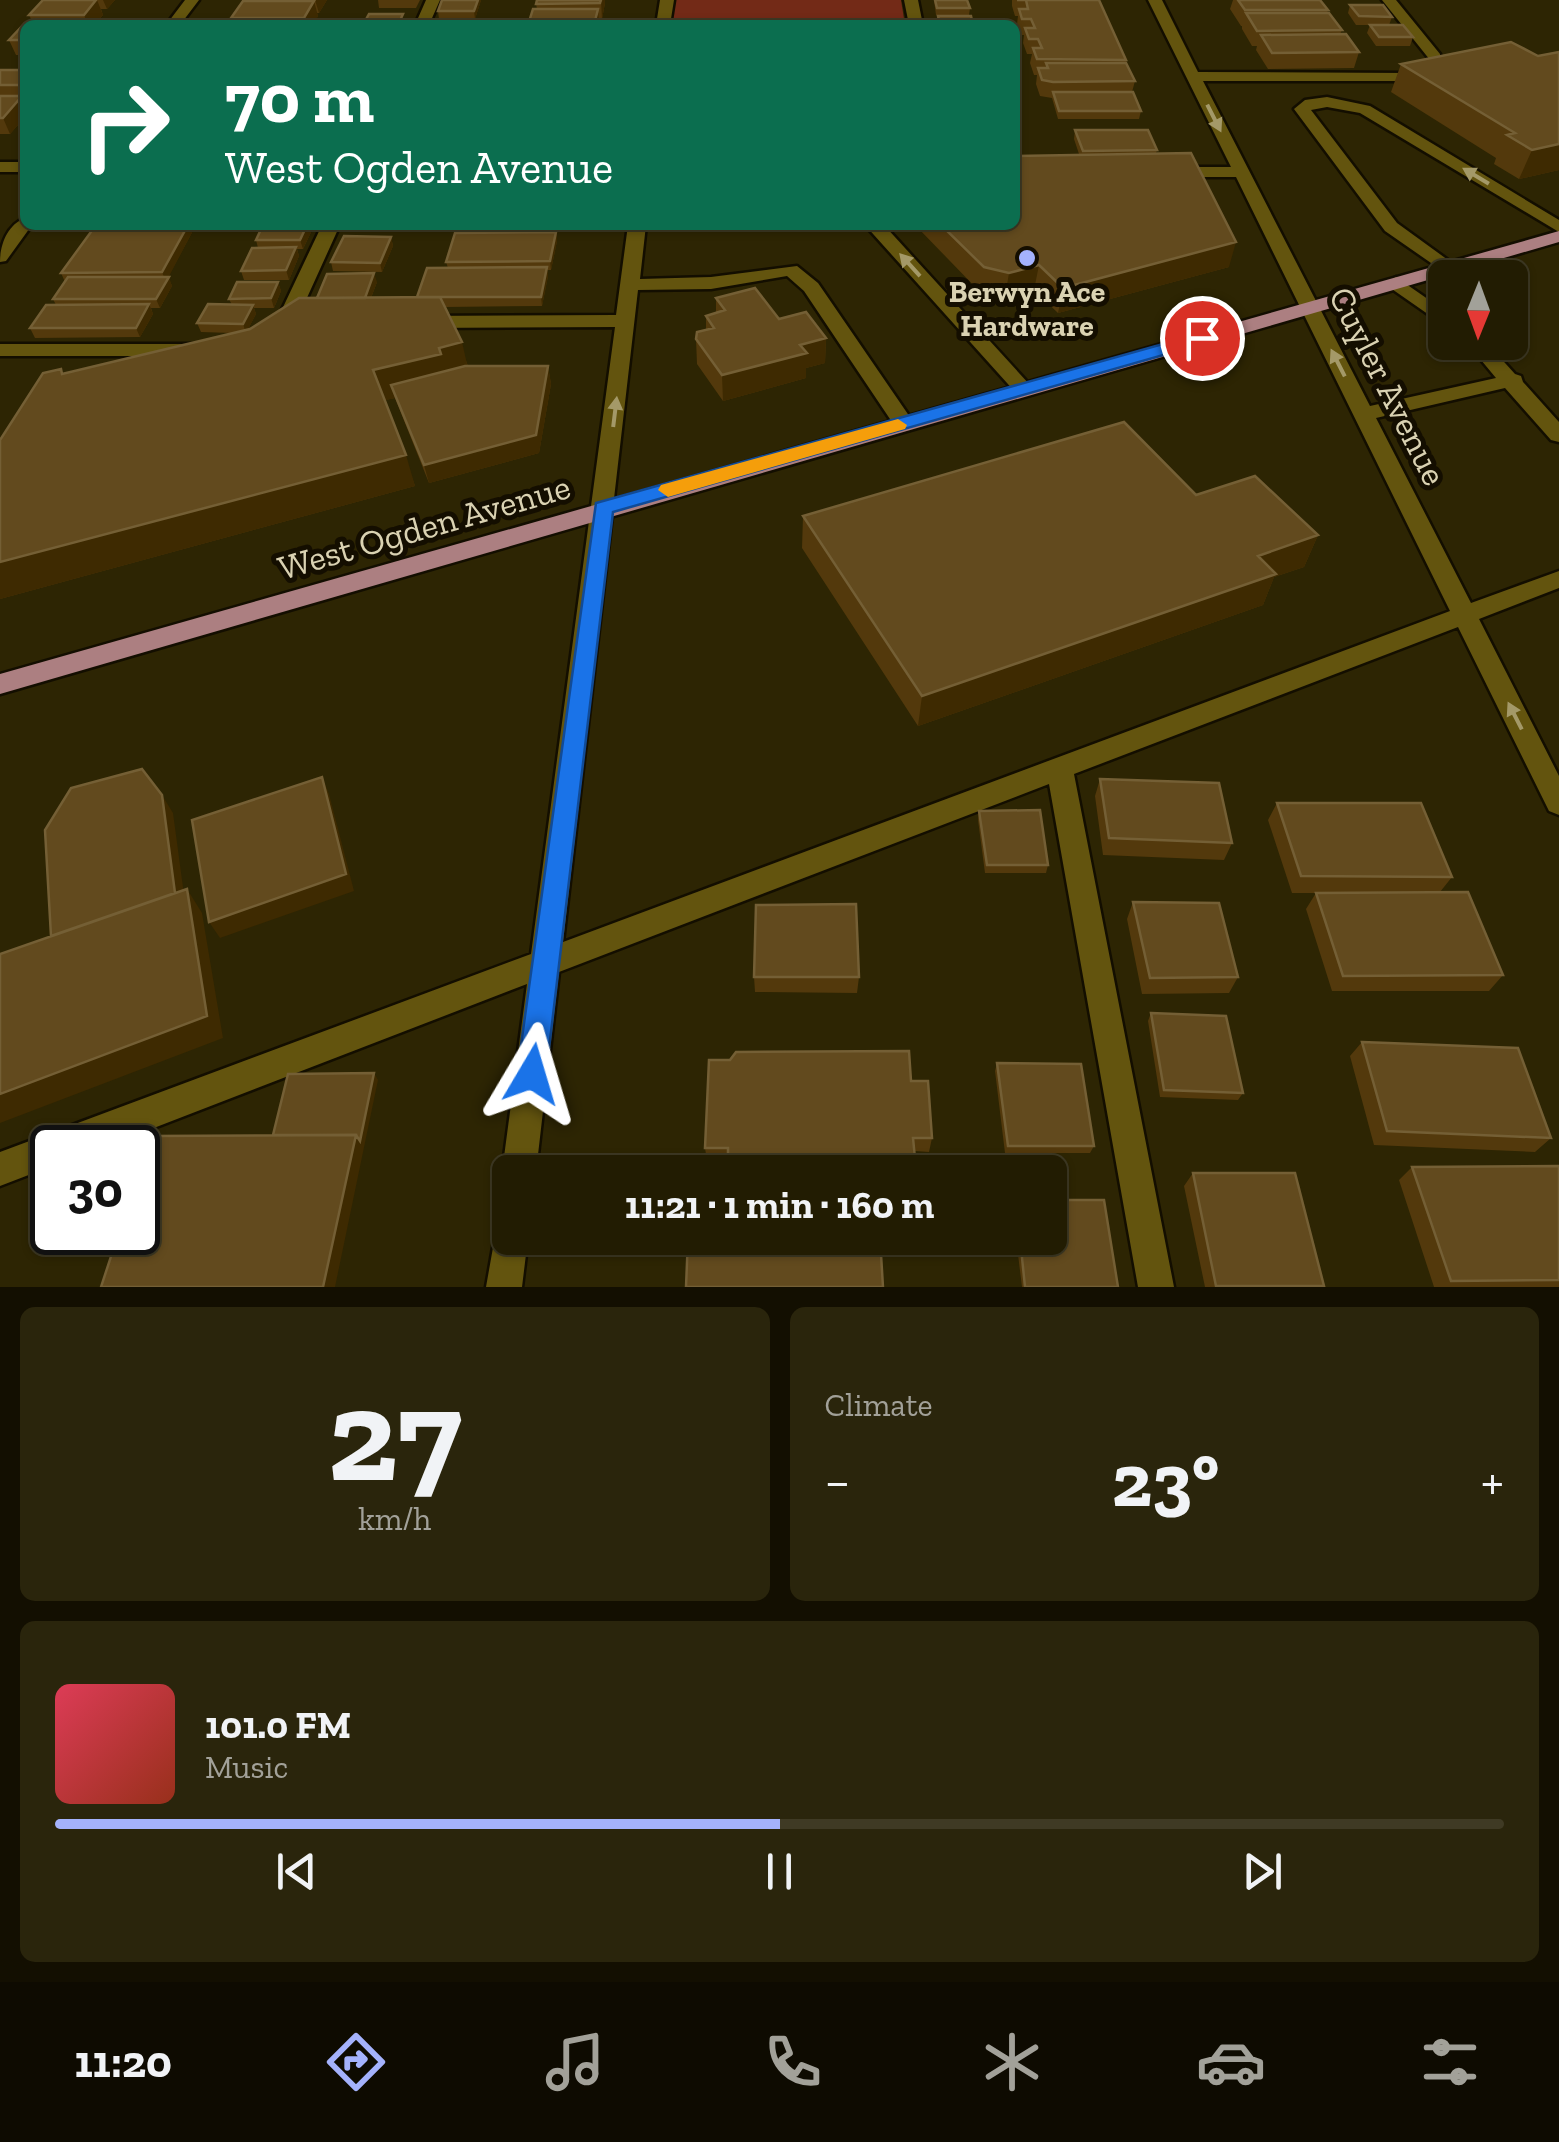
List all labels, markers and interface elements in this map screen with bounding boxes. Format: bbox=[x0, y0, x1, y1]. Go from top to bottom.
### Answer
text: 70 m bbox=[225, 56, 374, 140]
icon: right bbox=[60, 60, 190, 190]
one-way arrow bbox=[1205, 104, 1222, 133]
text: West Ogden Avenue bbox=[225, 141, 613, 195]
one-way arrow bbox=[1462, 168, 1490, 185]
marker: Berwyn Ace Hardware bbox=[1016, 247, 1038, 269]
one-way arrow bbox=[900, 253, 922, 278]
north arrow bbox=[1428, 260, 1528, 360]
map controls bbox=[1428, 260, 1528, 360]
place label: Berwyn Ace Hardware bbox=[949, 274, 1105, 344]
street label: Cuyler Avenue bbox=[1320, 280, 1456, 492]
pin bbox=[1160, 296, 1245, 381]
icon: arrive bbox=[1175, 311, 1230, 366]
one-way arrow bbox=[1329, 349, 1346, 378]
one-way arrow bbox=[607, 395, 623, 427]
street label: West Ogden Avenue bbox=[273, 465, 575, 589]
one-way arrow bbox=[1507, 701, 1524, 730]
position arrow bbox=[480, 1022, 584, 1126]
speed limit sign: 30 bbox=[30, 1125, 160, 1255]
text: 11:21 · 1 min · 160 m bbox=[625, 1182, 934, 1228]
text: 27 bbox=[328, 1357, 462, 1513]
text: Climate bbox=[825, 1386, 933, 1424]
text: 23° bbox=[1112, 1435, 1219, 1525]
text: − bbox=[825, 1448, 850, 1514]
text: + bbox=[1481, 1448, 1504, 1514]
text: km/h bbox=[358, 1500, 431, 1538]
text: 101.0 FM bbox=[205, 1702, 351, 1748]
text: Music bbox=[205, 1748, 288, 1786]
icon: previous bbox=[269, 1844, 324, 1899]
icon: pause bbox=[752, 1844, 807, 1899]
icon: next bbox=[1235, 1844, 1290, 1899]
icon: directions bbox=[321, 2027, 391, 2097]
icon: music bbox=[540, 2027, 610, 2097]
icon: phone bbox=[758, 2027, 828, 2097]
icon: climate bbox=[977, 2027, 1047, 2097]
icon: car bbox=[1196, 2027, 1266, 2097]
icon: filters bbox=[1415, 2027, 1485, 2097]
text: 11:20 bbox=[74, 2035, 172, 2089]

